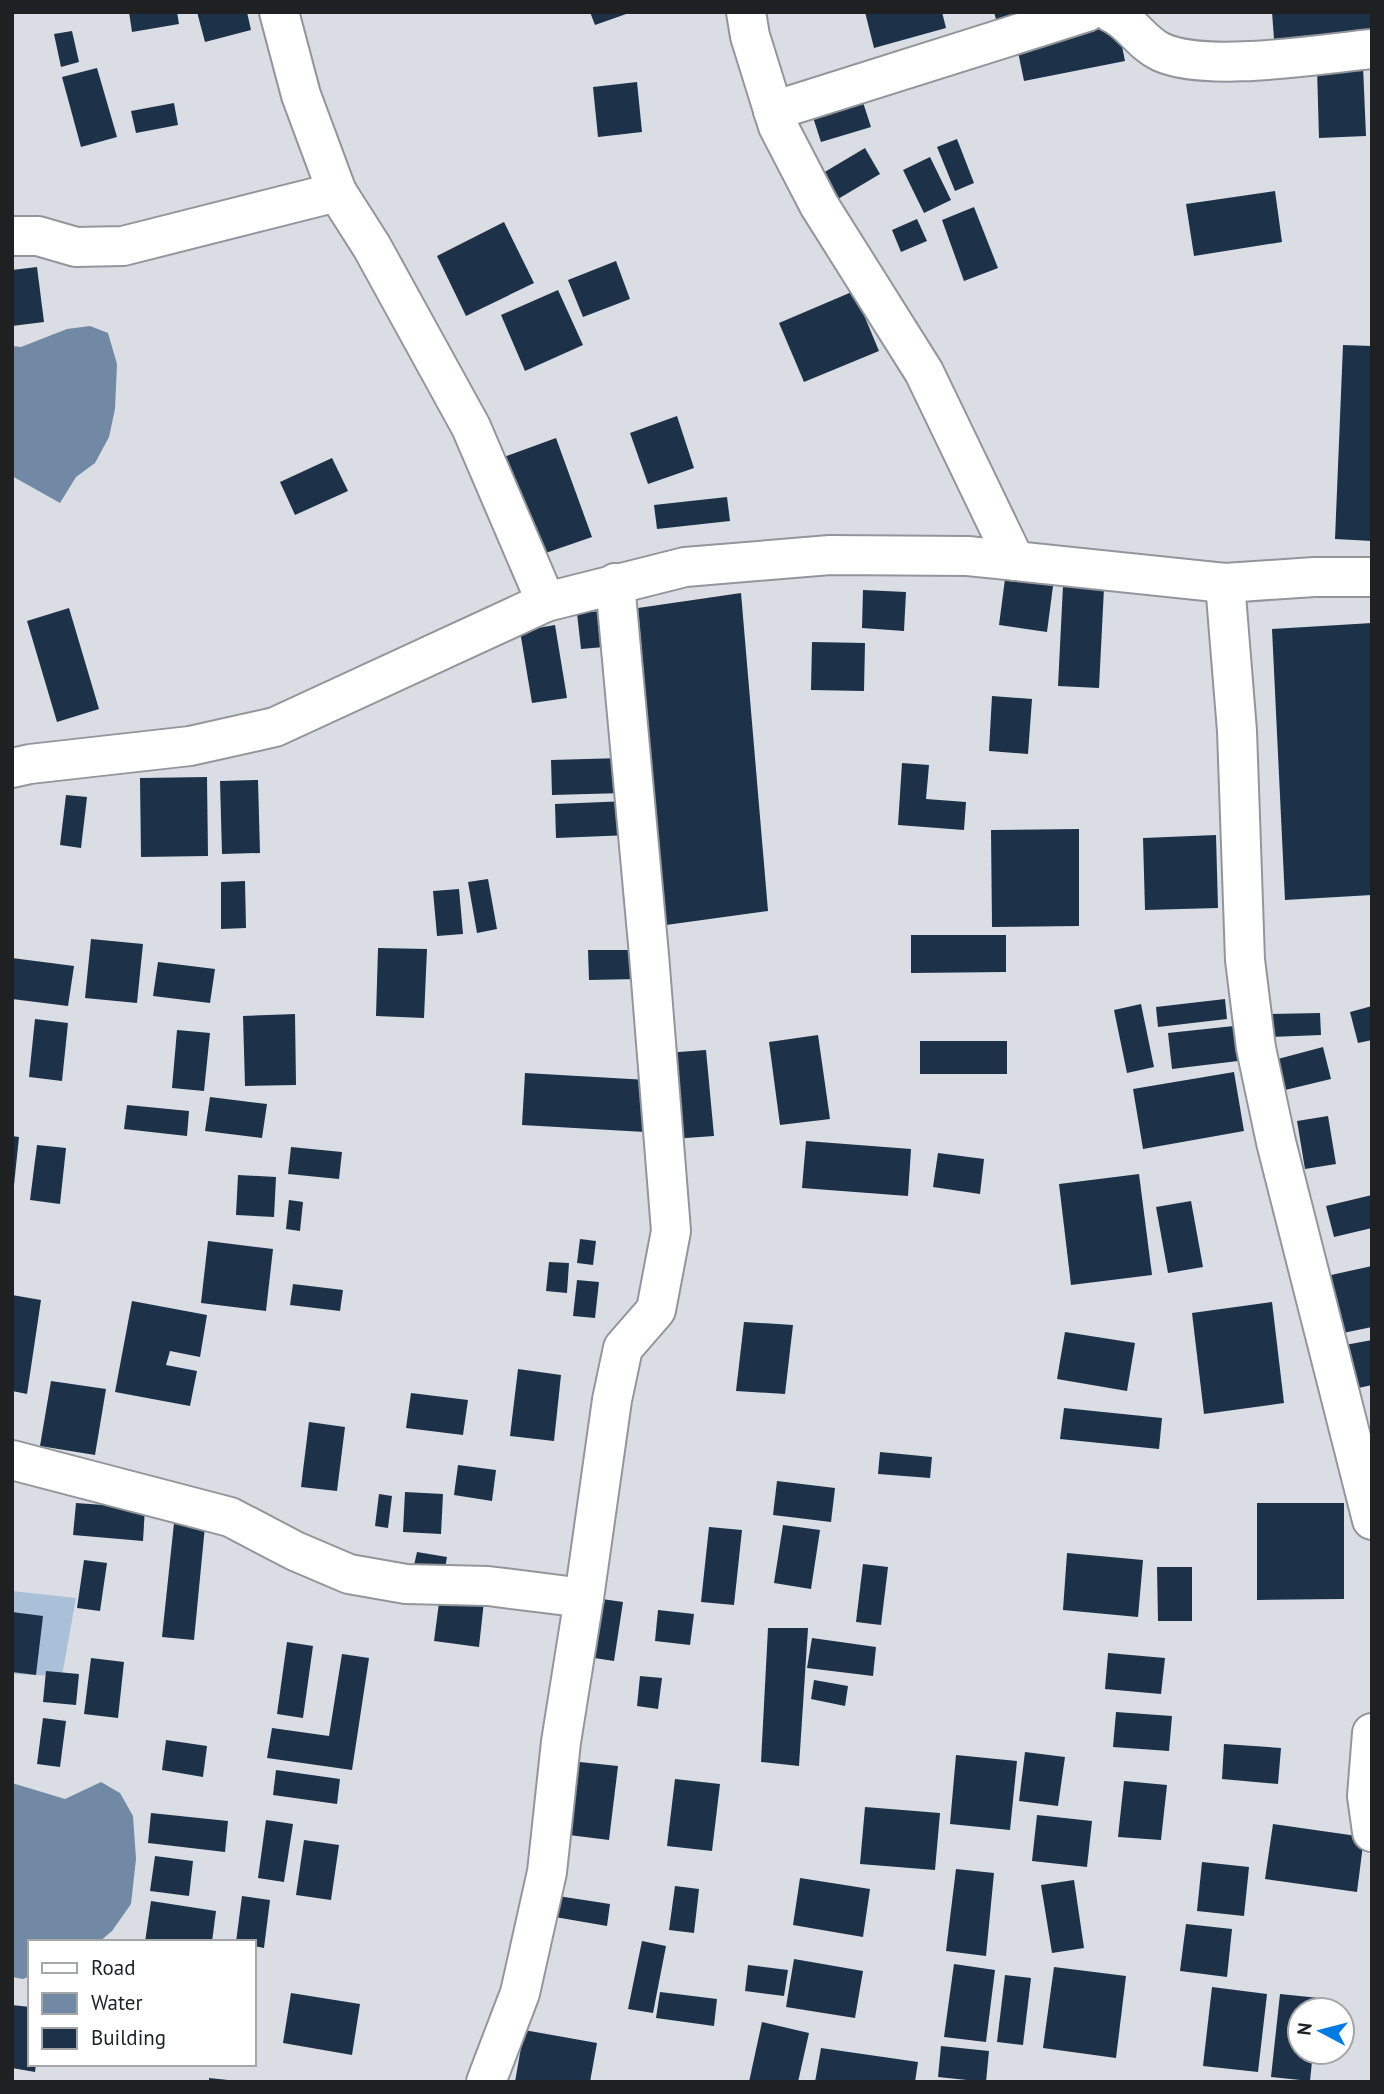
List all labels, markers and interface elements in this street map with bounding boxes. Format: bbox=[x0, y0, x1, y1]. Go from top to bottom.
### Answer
legend bbox=[28, 1940, 256, 2066]
text: Road bbox=[91, 1954, 135, 1981]
text: Water bbox=[91, 1989, 143, 2016]
north arrow bbox=[1286, 1996, 1356, 2066]
text: N bbox=[1291, 2021, 1317, 2037]
text: Building bbox=[91, 2024, 166, 2051]

